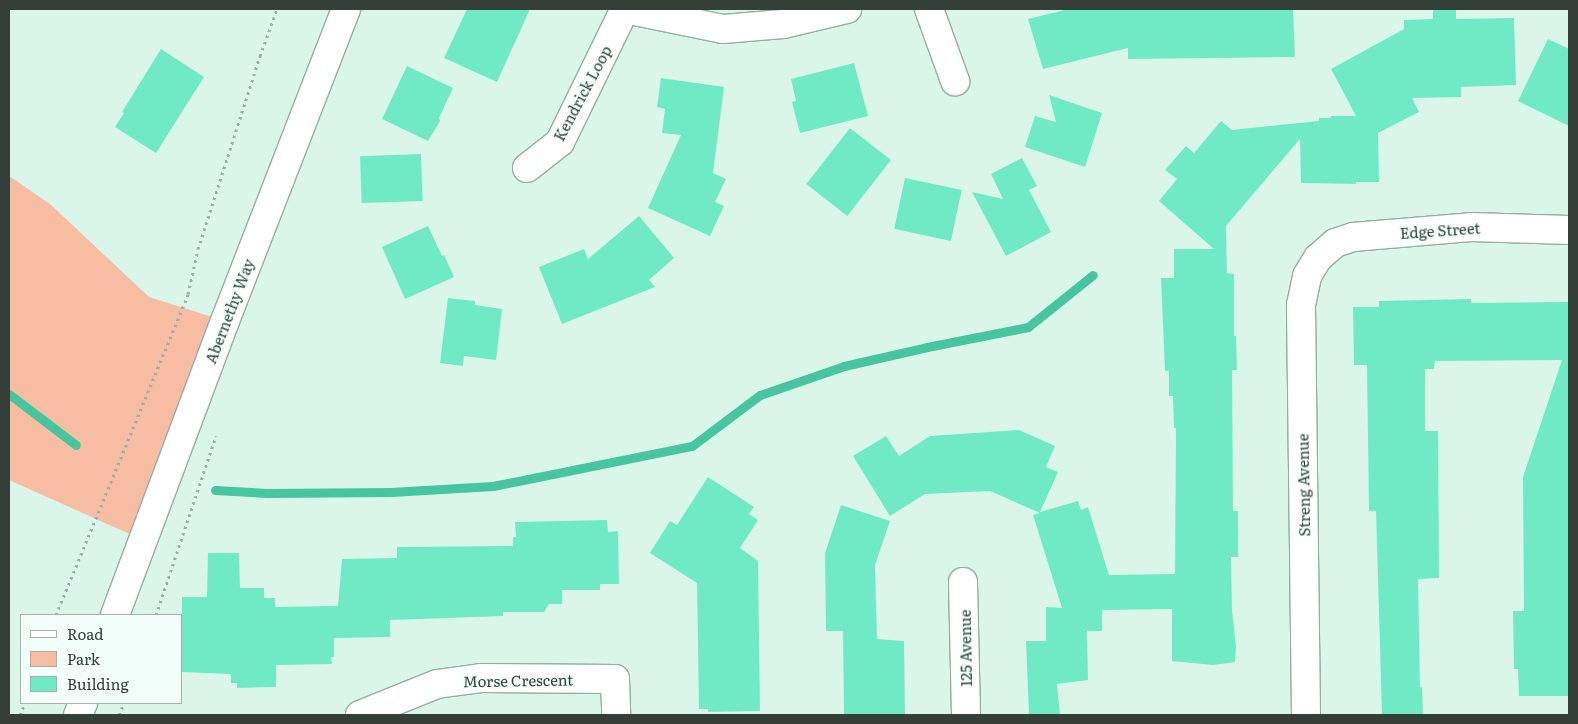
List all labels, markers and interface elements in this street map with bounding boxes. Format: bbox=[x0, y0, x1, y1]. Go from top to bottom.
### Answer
street label: Kendrick Loop bbox=[549, 42, 615, 144]
street label: Edge Street bbox=[1399, 218, 1481, 242]
street label: Abernethy Way bbox=[201, 256, 257, 366]
street label: Streng Avenue bbox=[1293, 433, 1313, 537]
street label: 125 Avenue bbox=[955, 609, 975, 687]
legend bbox=[20, 614, 182, 704]
text: Road bbox=[67, 622, 103, 645]
text: Park bbox=[67, 647, 100, 670]
street label: Morse Crescent bbox=[463, 670, 573, 690]
text: Building bbox=[67, 672, 129, 695]

